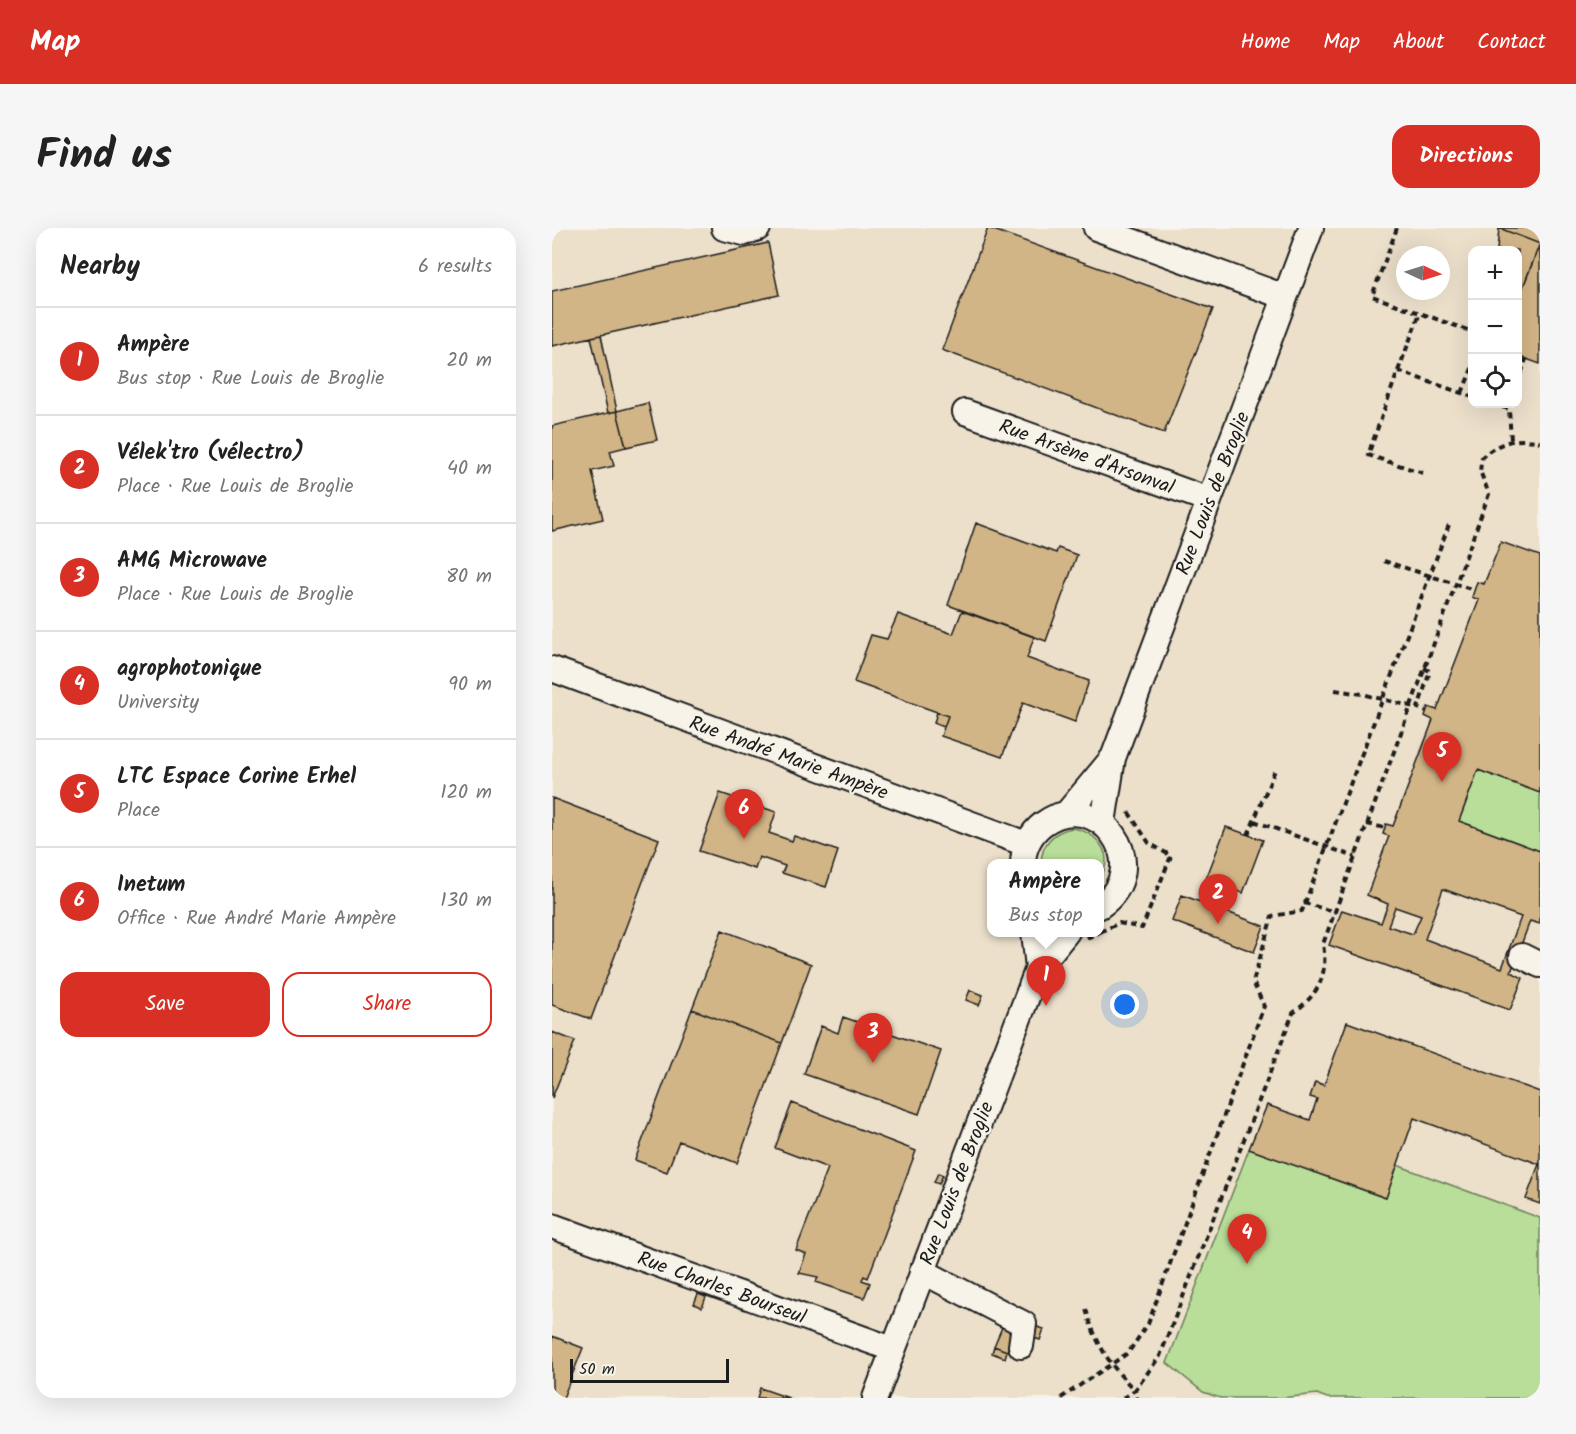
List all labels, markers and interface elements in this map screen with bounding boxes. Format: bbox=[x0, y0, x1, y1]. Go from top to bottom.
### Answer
text: Map bbox=[30, 20, 81, 65]
text: Home bbox=[1241, 26, 1290, 59]
text: Map bbox=[1323, 26, 1360, 59]
text: About bbox=[1393, 26, 1444, 59]
text: Contact bbox=[1477, 26, 1546, 59]
text: Find us bbox=[36, 123, 172, 190]
button: Directions bbox=[1392, 125, 1540, 188]
text: Nearby bbox=[60, 246, 140, 288]
north arrow bbox=[1396, 246, 1450, 300]
map controls bbox=[1468, 246, 1522, 408]
button: + bbox=[1468, 246, 1522, 300]
text: 6 results bbox=[418, 251, 492, 283]
button: − bbox=[1468, 300, 1522, 354]
text: Ampère bbox=[117, 328, 189, 363]
text: 1 bbox=[76, 345, 83, 377]
text: 20 m bbox=[446, 345, 492, 377]
button: locate bbox=[1468, 354, 1522, 408]
text: Bus stop · Rue Louis de Broglie bbox=[117, 363, 384, 395]
street label: Rue Louis de Broglie bbox=[1168, 407, 1260, 580]
street label: Rue Arsène d'Arsonval bbox=[994, 411, 1179, 505]
text: Vélek'tro (vélectro) bbox=[117, 436, 304, 471]
text: 2 bbox=[74, 453, 85, 485]
text: 40 m bbox=[447, 453, 492, 485]
text: Place · Rue Louis de Broglie bbox=[117, 471, 354, 503]
text: AMG Microwave bbox=[117, 544, 267, 579]
text: 3 bbox=[74, 561, 85, 593]
text: 80 m bbox=[446, 561, 492, 593]
text: Place · Rue Louis de Broglie bbox=[117, 579, 354, 611]
text: agrophotonique bbox=[117, 652, 262, 687]
text: 4 bbox=[74, 669, 85, 701]
text: 90 m bbox=[448, 669, 492, 701]
text: University bbox=[117, 687, 199, 719]
street label: Rue André Marie Ampère bbox=[684, 708, 893, 810]
pin: 5 bbox=[1422, 732, 1462, 782]
text: LTC Espace Corine Erhel bbox=[117, 760, 356, 795]
text: 5 bbox=[74, 777, 85, 809]
text: 120 m bbox=[440, 777, 492, 809]
pin: 6 bbox=[724, 790, 764, 839]
text: Place bbox=[117, 795, 160, 827]
popup bbox=[987, 859, 1104, 937]
text: Ampère bbox=[1009, 865, 1081, 900]
text: Inetum bbox=[117, 868, 185, 903]
pin: 2 bbox=[1198, 874, 1238, 924]
text: 6 bbox=[74, 885, 85, 917]
text: 130 m bbox=[440, 885, 492, 917]
text: Bus stop bbox=[1009, 900, 1082, 932]
text: Office · Rue André Marie Ampère bbox=[117, 903, 396, 935]
pin: 1 bbox=[1026, 956, 1066, 1006]
button: Save bbox=[60, 972, 270, 1037]
button: Share bbox=[282, 972, 492, 1037]
your location bbox=[1110, 990, 1139, 1019]
pin: 3 bbox=[854, 1014, 892, 1063]
street label: Rue Louis de Broglie bbox=[912, 1097, 1004, 1270]
pin: 4 bbox=[1228, 1214, 1266, 1264]
street label: Rue Charles Bourseul bbox=[632, 1243, 810, 1334]
scale bar bbox=[570, 1356, 729, 1384]
text: 50 m bbox=[579, 1357, 615, 1382]

